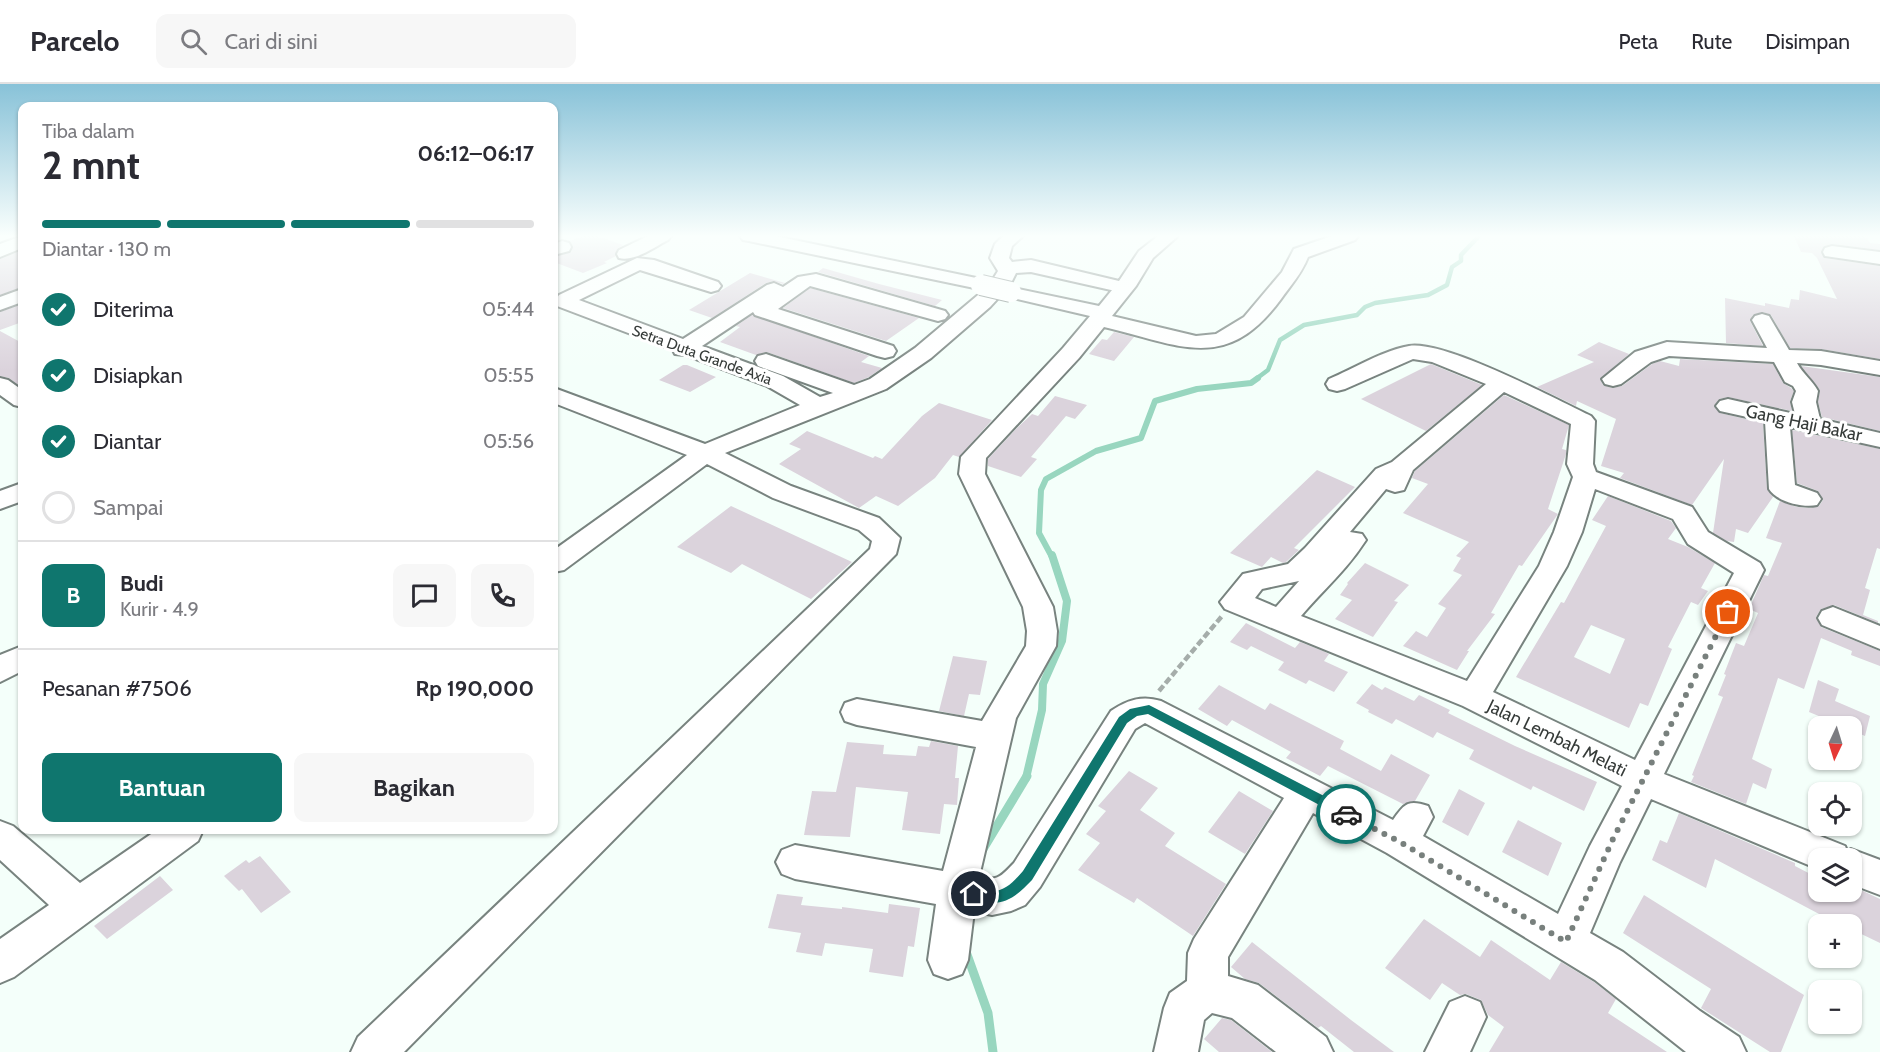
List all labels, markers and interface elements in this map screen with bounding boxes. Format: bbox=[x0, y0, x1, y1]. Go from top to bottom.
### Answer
search box bbox=[156, 14, 576, 68]
text: Parcelo bbox=[30, 24, 120, 58]
icon: search bbox=[177, 25, 210, 58]
text: Cari di sini bbox=[225, 28, 318, 55]
text: Peta bbox=[1619, 29, 1658, 54]
text: Rute bbox=[1691, 29, 1732, 54]
text: Disimpan bbox=[1765, 29, 1850, 54]
text: Tiba dalam bbox=[42, 119, 134, 143]
text: 06:12–06:17 bbox=[417, 140, 534, 167]
text: 2 mnt bbox=[42, 141, 140, 189]
text: Diantar · 130 m bbox=[42, 237, 171, 261]
icon: check bbox=[42, 293, 75, 326]
text: Diterima bbox=[93, 296, 174, 323]
text: 05:44 bbox=[482, 297, 534, 321]
street label: Setra Duta Grande Axia bbox=[630, 321, 775, 389]
icon: check bbox=[42, 359, 75, 392]
text: Disiapkan bbox=[93, 362, 183, 389]
text: 05:55 bbox=[483, 363, 534, 387]
street label: Gang Haji Bakar bbox=[1744, 400, 1864, 446]
icon: check bbox=[42, 425, 75, 458]
text: Diantar bbox=[93, 428, 161, 455]
text: 05:56 bbox=[483, 429, 534, 453]
text: Sampai bbox=[93, 494, 163, 521]
button: chat bbox=[393, 564, 456, 627]
button: phone bbox=[471, 564, 534, 627]
text: Budi bbox=[120, 570, 164, 597]
text: B bbox=[67, 582, 80, 609]
pin bbox=[1702, 586, 1753, 637]
icon: bag bbox=[1711, 595, 1744, 628]
text: Kurir · 4.9 bbox=[120, 597, 199, 621]
text: Pesanan #7506 bbox=[42, 675, 192, 702]
text: Rp 190,000 bbox=[416, 675, 534, 702]
street label: Jalan Lembah Melati bbox=[1483, 694, 1630, 781]
north arrow bbox=[1808, 716, 1862, 770]
map controls bbox=[1808, 716, 1862, 1034]
button: Bantuan bbox=[42, 753, 282, 822]
button: Bagikan bbox=[294, 753, 534, 822]
button: locate bbox=[1808, 782, 1862, 836]
courier bbox=[1316, 784, 1376, 844]
icon: car bbox=[1330, 798, 1363, 831]
button: layers bbox=[1808, 848, 1862, 902]
pin bbox=[948, 868, 999, 919]
icon: home bbox=[957, 877, 990, 910]
button: + bbox=[1808, 914, 1862, 968]
button: − bbox=[1808, 980, 1862, 1034]

